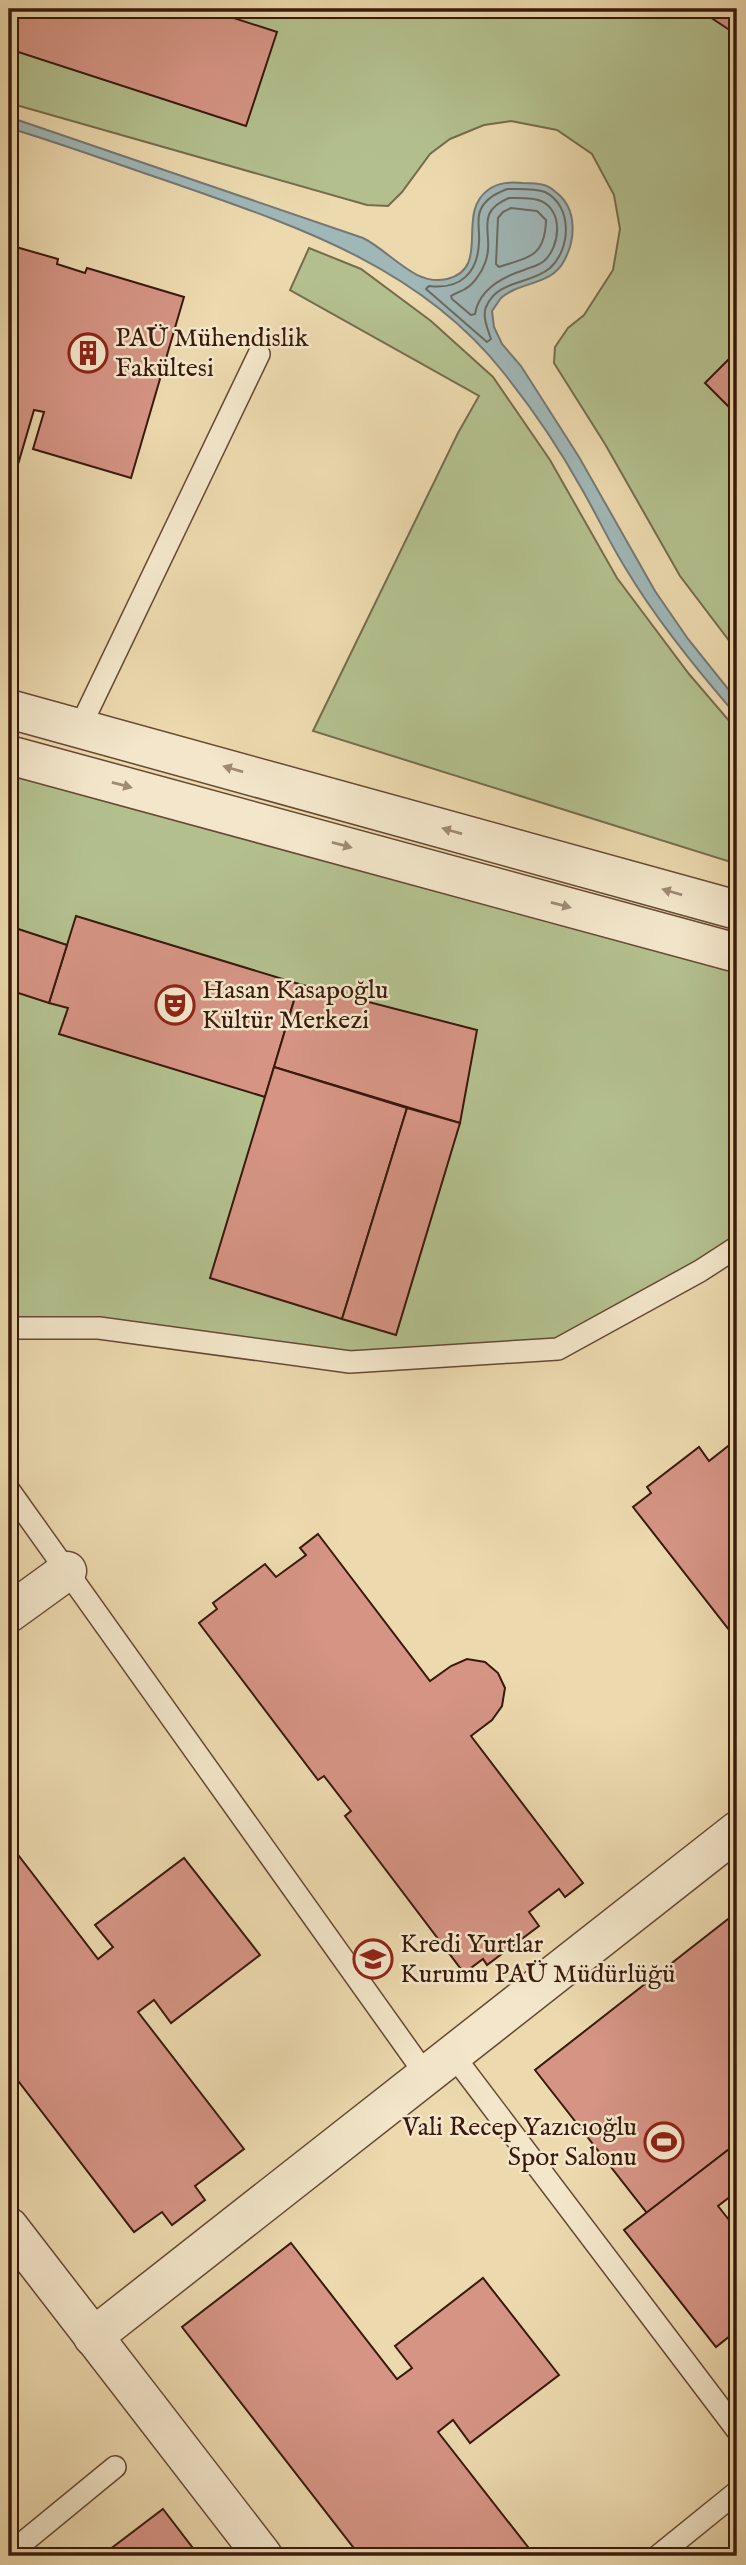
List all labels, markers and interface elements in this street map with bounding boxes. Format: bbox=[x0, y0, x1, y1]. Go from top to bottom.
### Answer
place label: PAÜ Mühendislik Fakültesi bbox=[115, 322, 310, 385]
building icon: PAÜ Mühendislik Fakültesi bbox=[67, 332, 109, 374]
one-way arrow bbox=[222, 764, 243, 774]
one-way arrow bbox=[111, 780, 133, 791]
one-way arrow bbox=[442, 825, 463, 835]
one-way arrow bbox=[331, 840, 353, 851]
one-way arrow bbox=[661, 886, 682, 896]
one-way arrow bbox=[550, 900, 572, 911]
place label: Hasan Kasapoğlu Kültür Merkezi bbox=[202, 974, 389, 1037]
theatre icon: Hasan Kasapoğlu Kültür Merkezi bbox=[154, 984, 196, 1026]
place label: Kredi Yurtlar Kurumu PAÜ Müdürlüğü bbox=[400, 1928, 675, 1991]
school or university icon: Kredi Yurtlar Kurumu PAÜ Müdürlüğü bbox=[352, 1938, 394, 1980]
place label: Vali Recep Yazıcıoğlu Spor Salonu bbox=[401, 2111, 637, 2174]
sports icon: Vali Recep Yazıcıoğlu Spor Salonu bbox=[643, 2121, 685, 2163]

